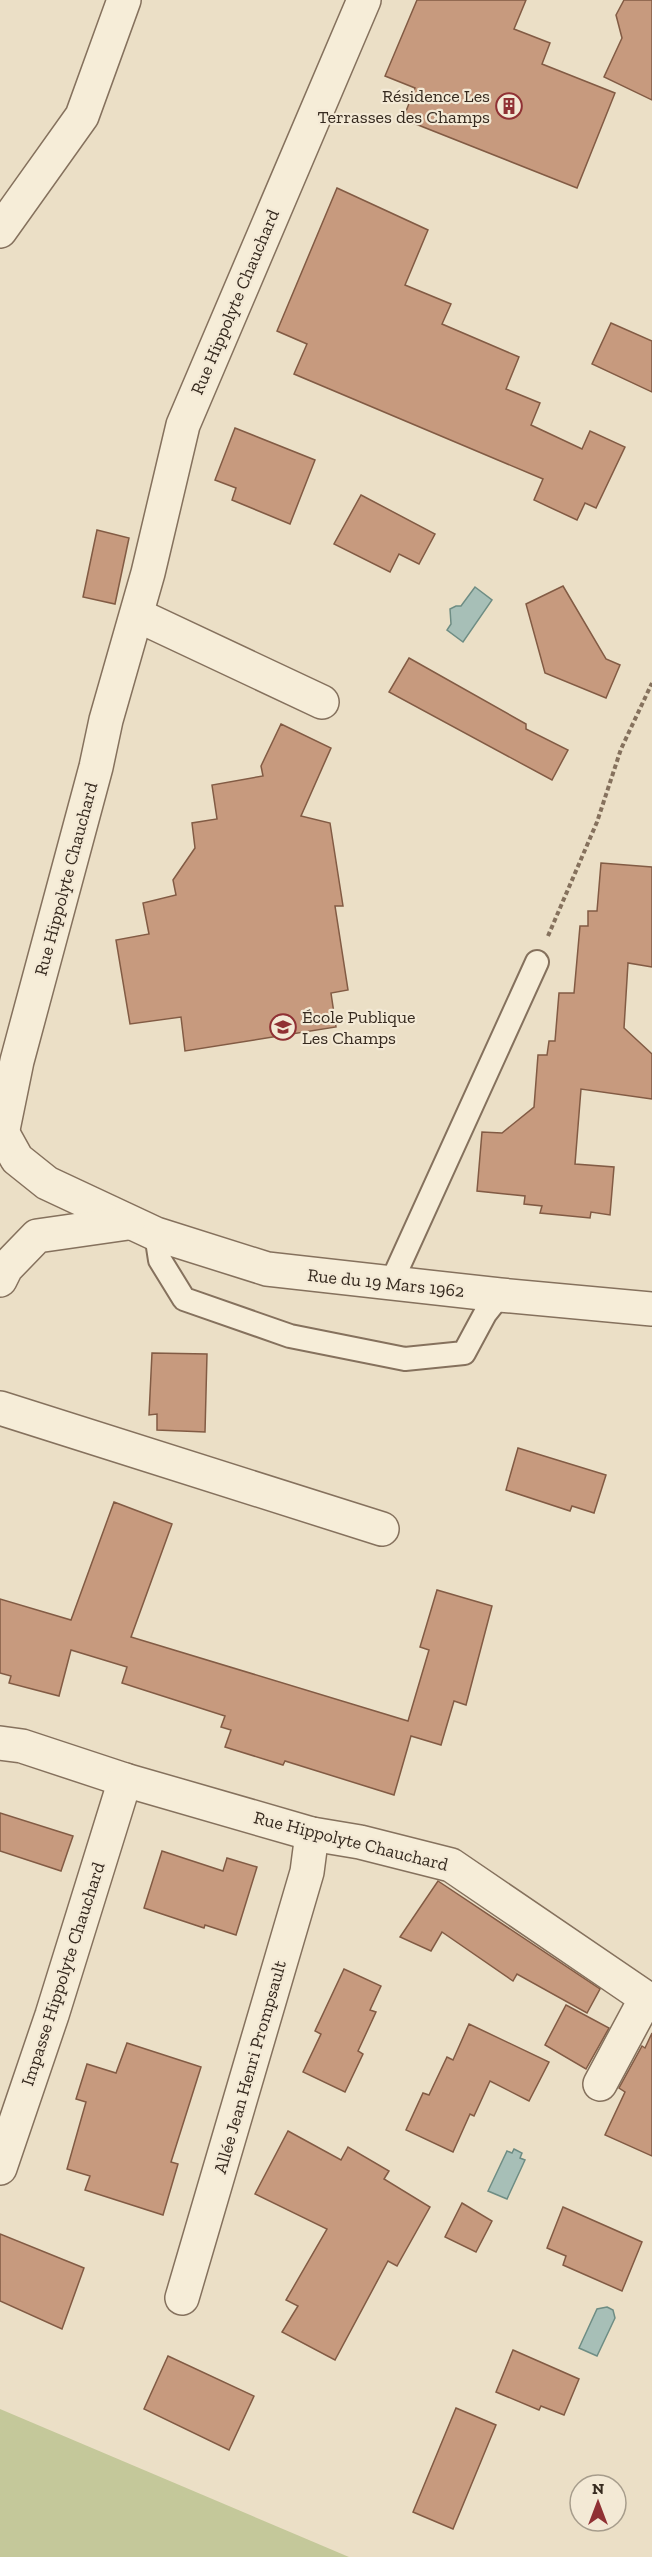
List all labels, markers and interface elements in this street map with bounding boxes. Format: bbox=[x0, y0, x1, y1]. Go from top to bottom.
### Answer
place label: Résidence Les Terrasses des Champs bbox=[317, 85, 490, 128]
building icon: Résidence Les Terrasses des Champs bbox=[494, 91, 524, 121]
street label: Rue Hippolyte Chauchard bbox=[186, 206, 284, 398]
street label: Rue Hippolyte Chauchard bbox=[30, 780, 102, 978]
place label: École Publique Les Champs bbox=[302, 1006, 416, 1049]
school or university icon: École Publique Les Champs bbox=[268, 1012, 298, 1042]
street label: Rue du 19 Mars 1962 bbox=[306, 1264, 466, 1302]
street label: Rue Hippolyte Chauchard bbox=[252, 1806, 451, 1876]
street label: Impasse Hippolyte Chauchard bbox=[16, 1859, 110, 2089]
street label: Allée Jean Henri Prompsault bbox=[209, 1958, 291, 2176]
north arrow bbox=[568, 2473, 628, 2533]
text: N bbox=[592, 2479, 604, 2498]

